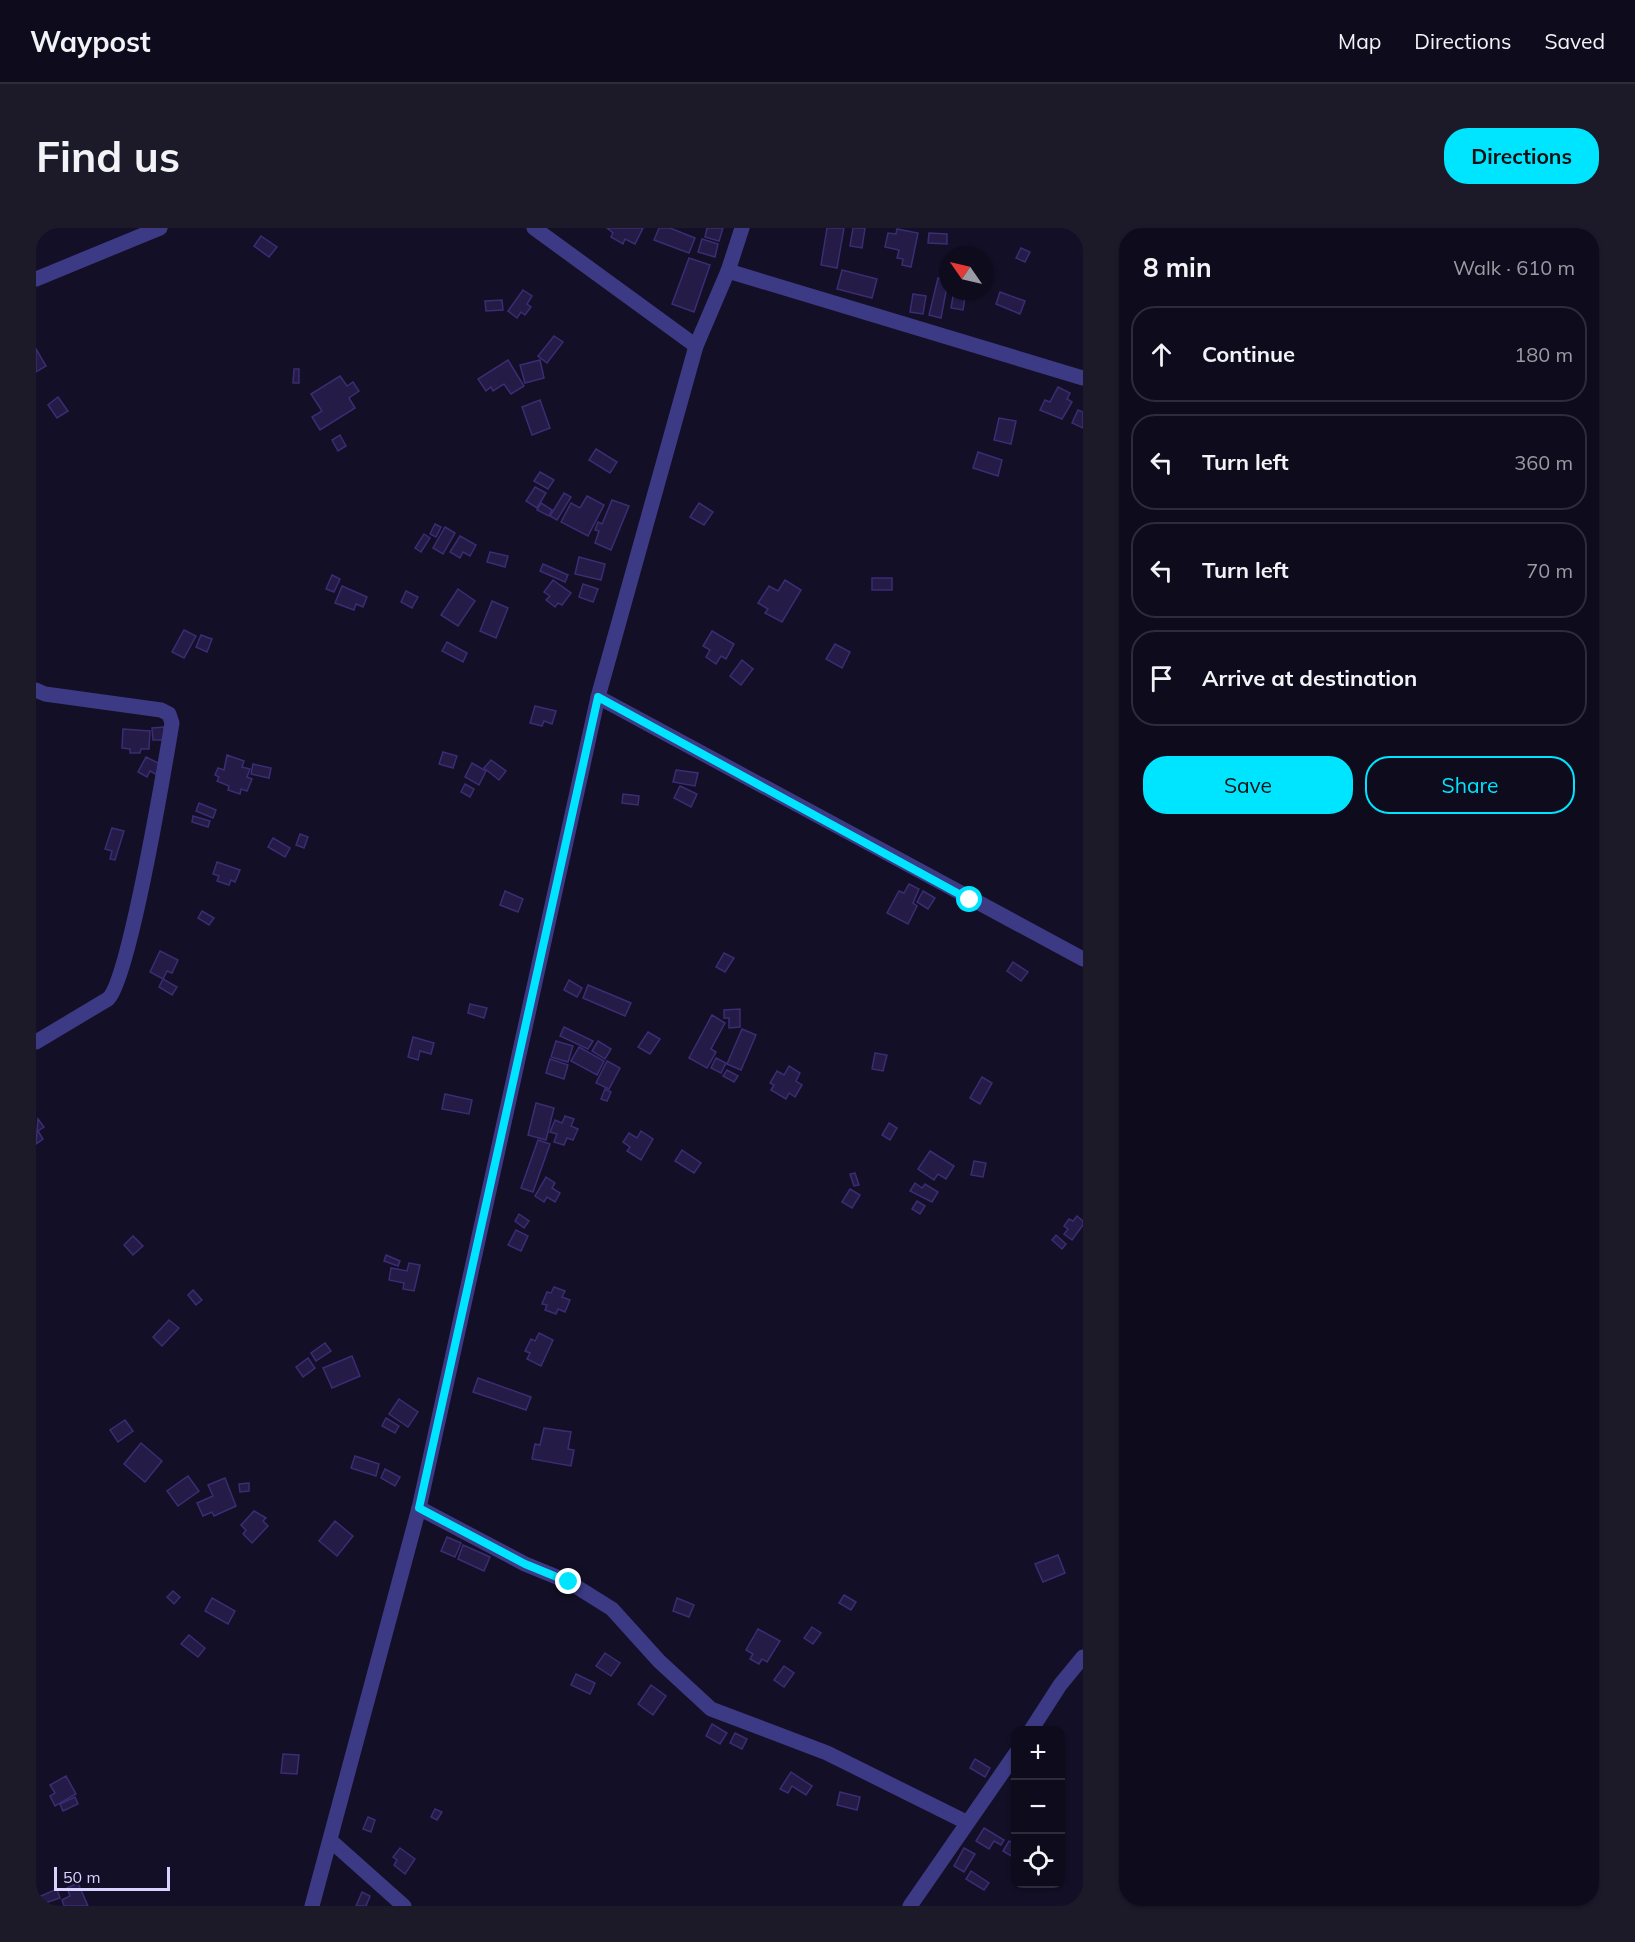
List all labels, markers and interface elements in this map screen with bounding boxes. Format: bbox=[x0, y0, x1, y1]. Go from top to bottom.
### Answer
text: Waypost bbox=[30, 24, 151, 59]
text: Map bbox=[1338, 28, 1381, 54]
text: Directions bbox=[1414, 28, 1511, 54]
text: Saved bbox=[1544, 28, 1605, 54]
button: Directions bbox=[1444, 128, 1599, 184]
text: Find us bbox=[36, 130, 180, 183]
north arrow bbox=[939, 246, 993, 300]
text: 8 min bbox=[1143, 251, 1212, 284]
text: Walk · 610 m bbox=[1453, 255, 1575, 280]
icon: ahead bbox=[1145, 338, 1178, 371]
text: Continue bbox=[1202, 340, 1295, 368]
text: 180 m bbox=[1514, 342, 1573, 367]
icon: left bbox=[1145, 446, 1178, 479]
text: Turn left bbox=[1202, 448, 1289, 476]
text: 360 m bbox=[1514, 450, 1573, 475]
icon: left bbox=[1145, 554, 1178, 587]
text: Turn left bbox=[1202, 556, 1289, 584]
text: 70 m bbox=[1526, 558, 1573, 583]
icon: arrive bbox=[1145, 662, 1178, 695]
text: Arrive at destination bbox=[1202, 664, 1417, 692]
button: Save bbox=[1143, 756, 1353, 814]
button: Share bbox=[1365, 756, 1575, 814]
route start bbox=[956, 886, 982, 912]
route end bbox=[555, 1568, 581, 1594]
map controls bbox=[1011, 1726, 1065, 1888]
button: + bbox=[1011, 1726, 1065, 1780]
button: − bbox=[1011, 1780, 1065, 1834]
button: locate bbox=[1011, 1834, 1065, 1888]
scale bar bbox=[54, 1864, 170, 1892]
text: 50 m bbox=[63, 1867, 100, 1887]

